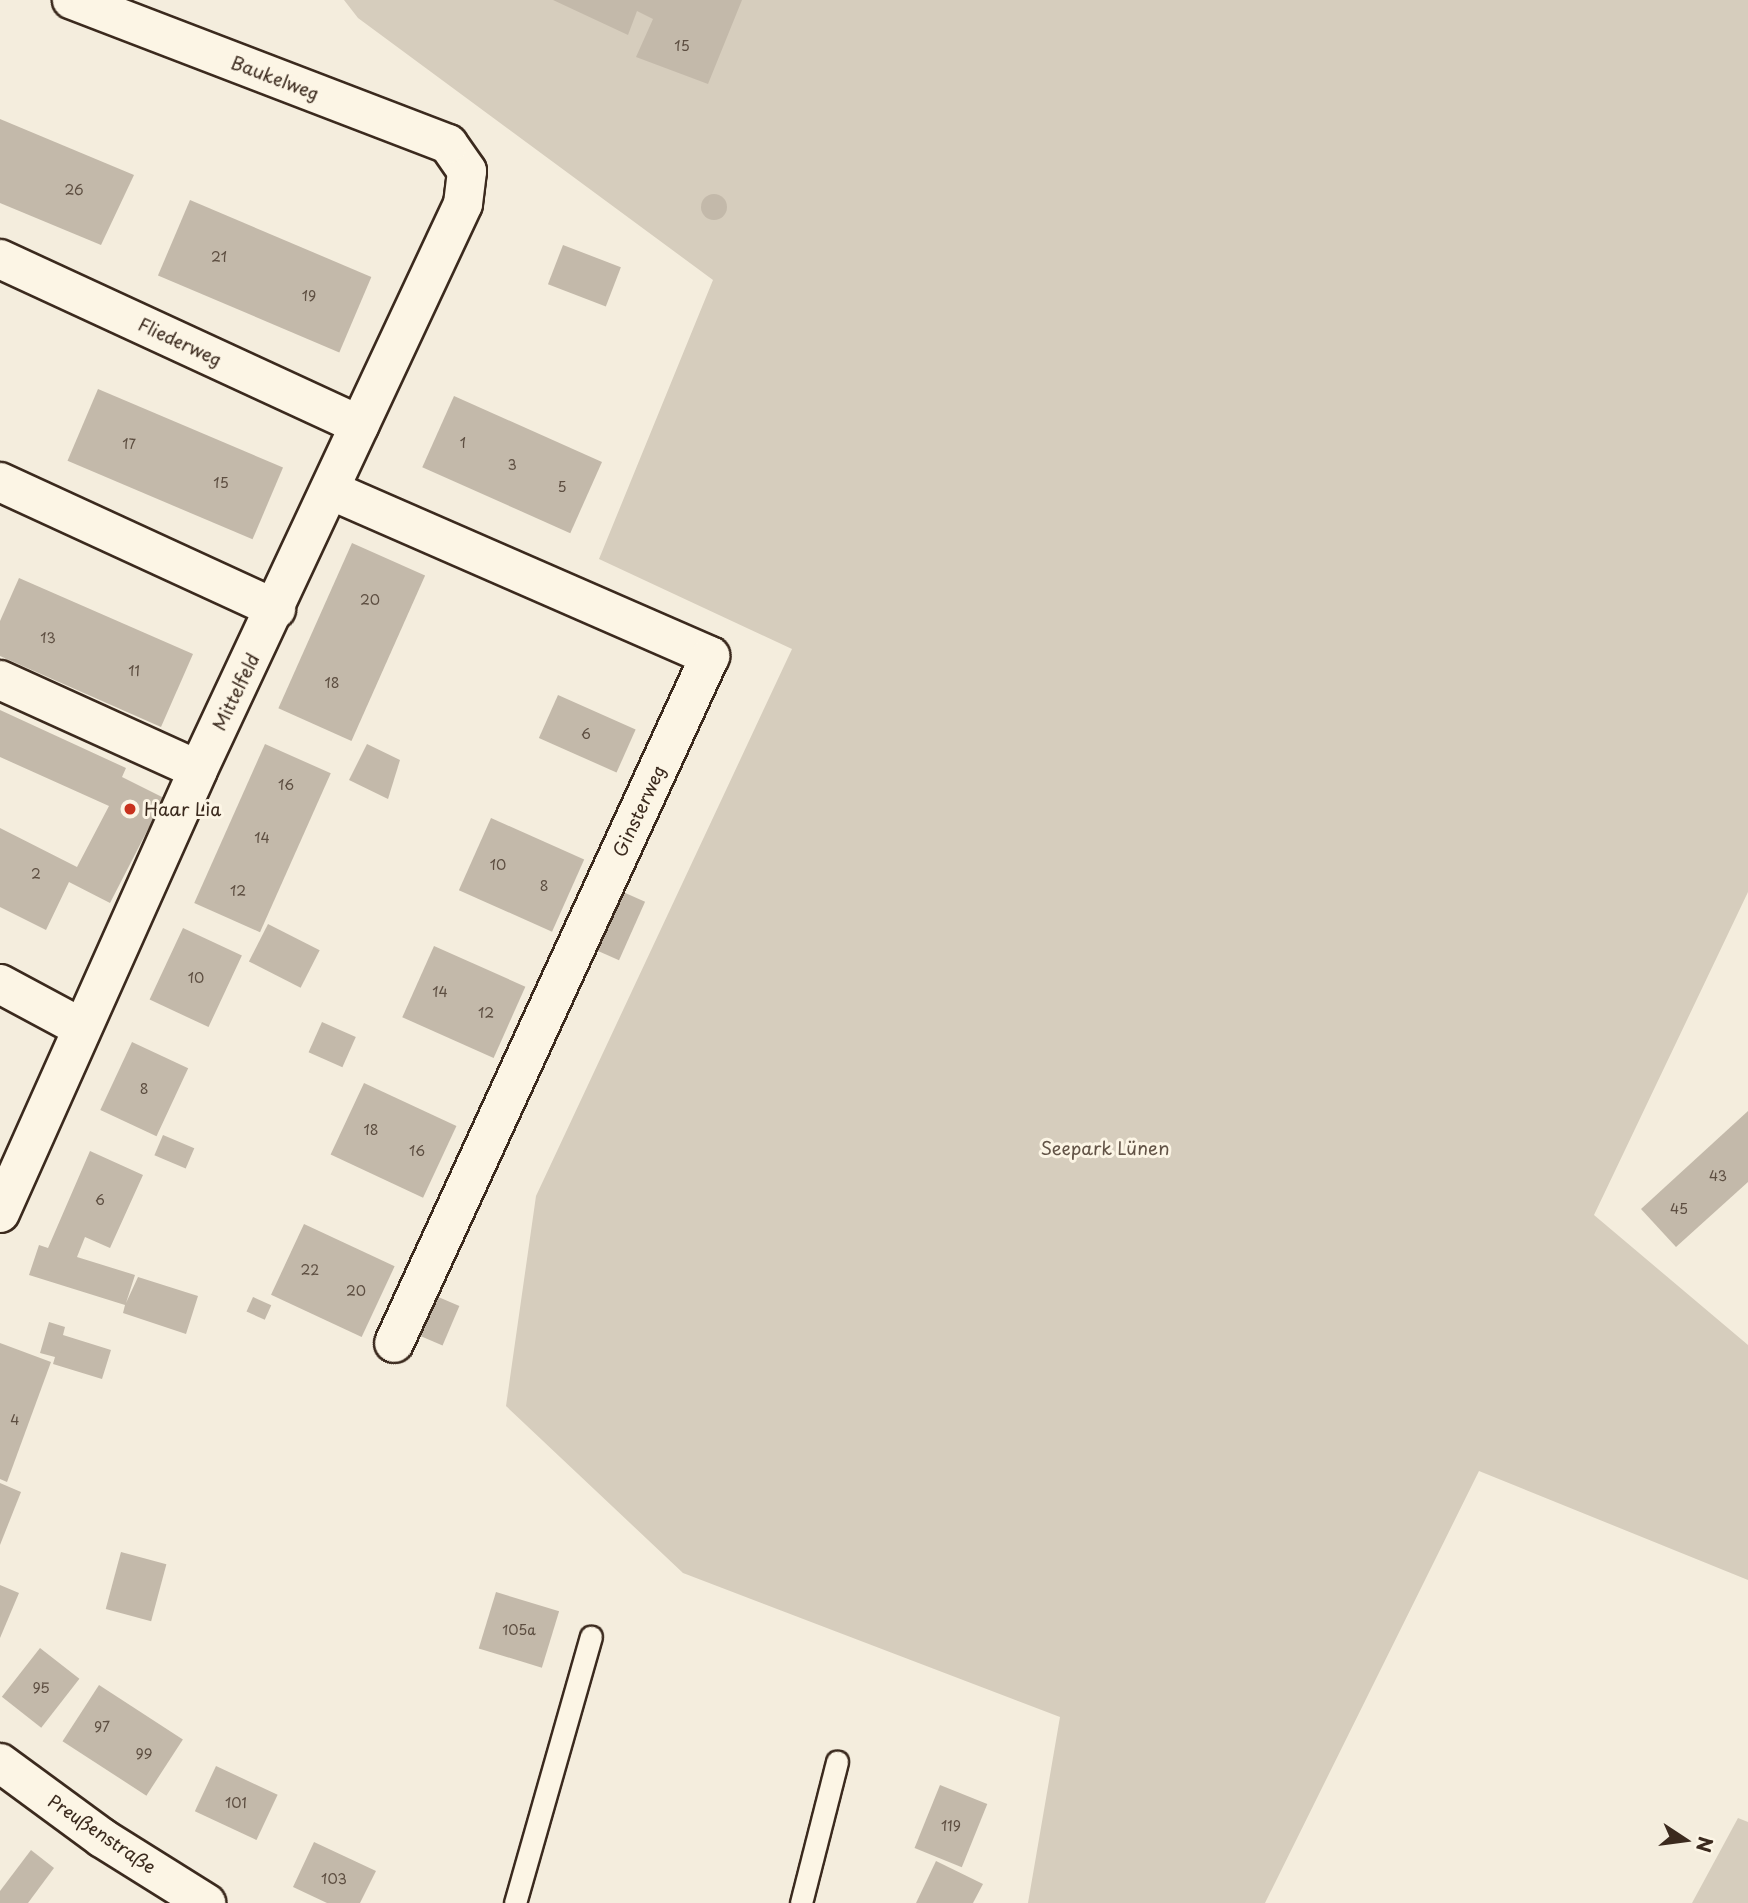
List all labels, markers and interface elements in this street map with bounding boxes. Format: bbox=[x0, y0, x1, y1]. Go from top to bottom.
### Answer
house number: 15 bbox=[674, 38, 690, 54]
street label: Baukelweg bbox=[228, 51, 322, 105]
house number: 26 bbox=[64, 182, 84, 198]
house number: 21 bbox=[211, 249, 227, 265]
house number: 19 bbox=[302, 288, 316, 304]
street label: Fliederweg bbox=[135, 313, 225, 371]
house number: 1 bbox=[460, 435, 466, 451]
house number: 17 bbox=[122, 436, 136, 452]
house number: 3 bbox=[507, 457, 517, 473]
house number: 15 bbox=[213, 475, 229, 491]
house number: 5 bbox=[557, 479, 567, 495]
house number: 20 bbox=[360, 592, 380, 608]
house number: 13 bbox=[40, 630, 56, 646]
street label: Mittelfeld bbox=[208, 650, 264, 734]
house number: 11 bbox=[128, 663, 140, 679]
house number: 18 bbox=[324, 675, 340, 691]
house number: 6 bbox=[581, 726, 591, 742]
street label: Ginsterweg bbox=[608, 762, 670, 860]
house number: 16 bbox=[278, 777, 294, 793]
place label: Haar Lia bbox=[144, 798, 221, 820]
marker: Haar Lia bbox=[122, 801, 138, 817]
house number: 14 bbox=[254, 830, 270, 846]
house number: 10 bbox=[490, 857, 506, 873]
house number: 2 bbox=[31, 866, 41, 882]
house number: 8 bbox=[540, 878, 548, 894]
house number: 12 bbox=[230, 883, 246, 899]
house number: 10 bbox=[188, 970, 204, 986]
house number: 14 bbox=[432, 984, 448, 1000]
house number: 12 bbox=[478, 1005, 494, 1021]
house number: 8 bbox=[140, 1081, 148, 1097]
house number: 18 bbox=[363, 1122, 379, 1138]
park label: Seepark Lünen bbox=[1041, 1137, 1169, 1159]
house number: 16 bbox=[409, 1143, 425, 1159]
house number: 43 bbox=[1709, 1168, 1727, 1184]
house number: 6 bbox=[95, 1192, 105, 1208]
house number: 45 bbox=[1670, 1201, 1688, 1217]
house number: 22 bbox=[301, 1262, 319, 1278]
house number: 20 bbox=[346, 1283, 366, 1299]
house number: 4 bbox=[10, 1412, 20, 1428]
house number: 105a bbox=[502, 1622, 536, 1638]
house number: 95 bbox=[32, 1680, 50, 1696]
house number: 97 bbox=[94, 1719, 110, 1735]
house number: 99 bbox=[135, 1746, 153, 1762]
street label: Preußenstraße bbox=[44, 1790, 160, 1878]
house number: 101 bbox=[225, 1795, 247, 1811]
north arrow bbox=[1650, 1805, 1720, 1875]
house number: 119 bbox=[941, 1818, 961, 1834]
text: N bbox=[1690, 1834, 1721, 1855]
house number: 103 bbox=[321, 1871, 347, 1887]

